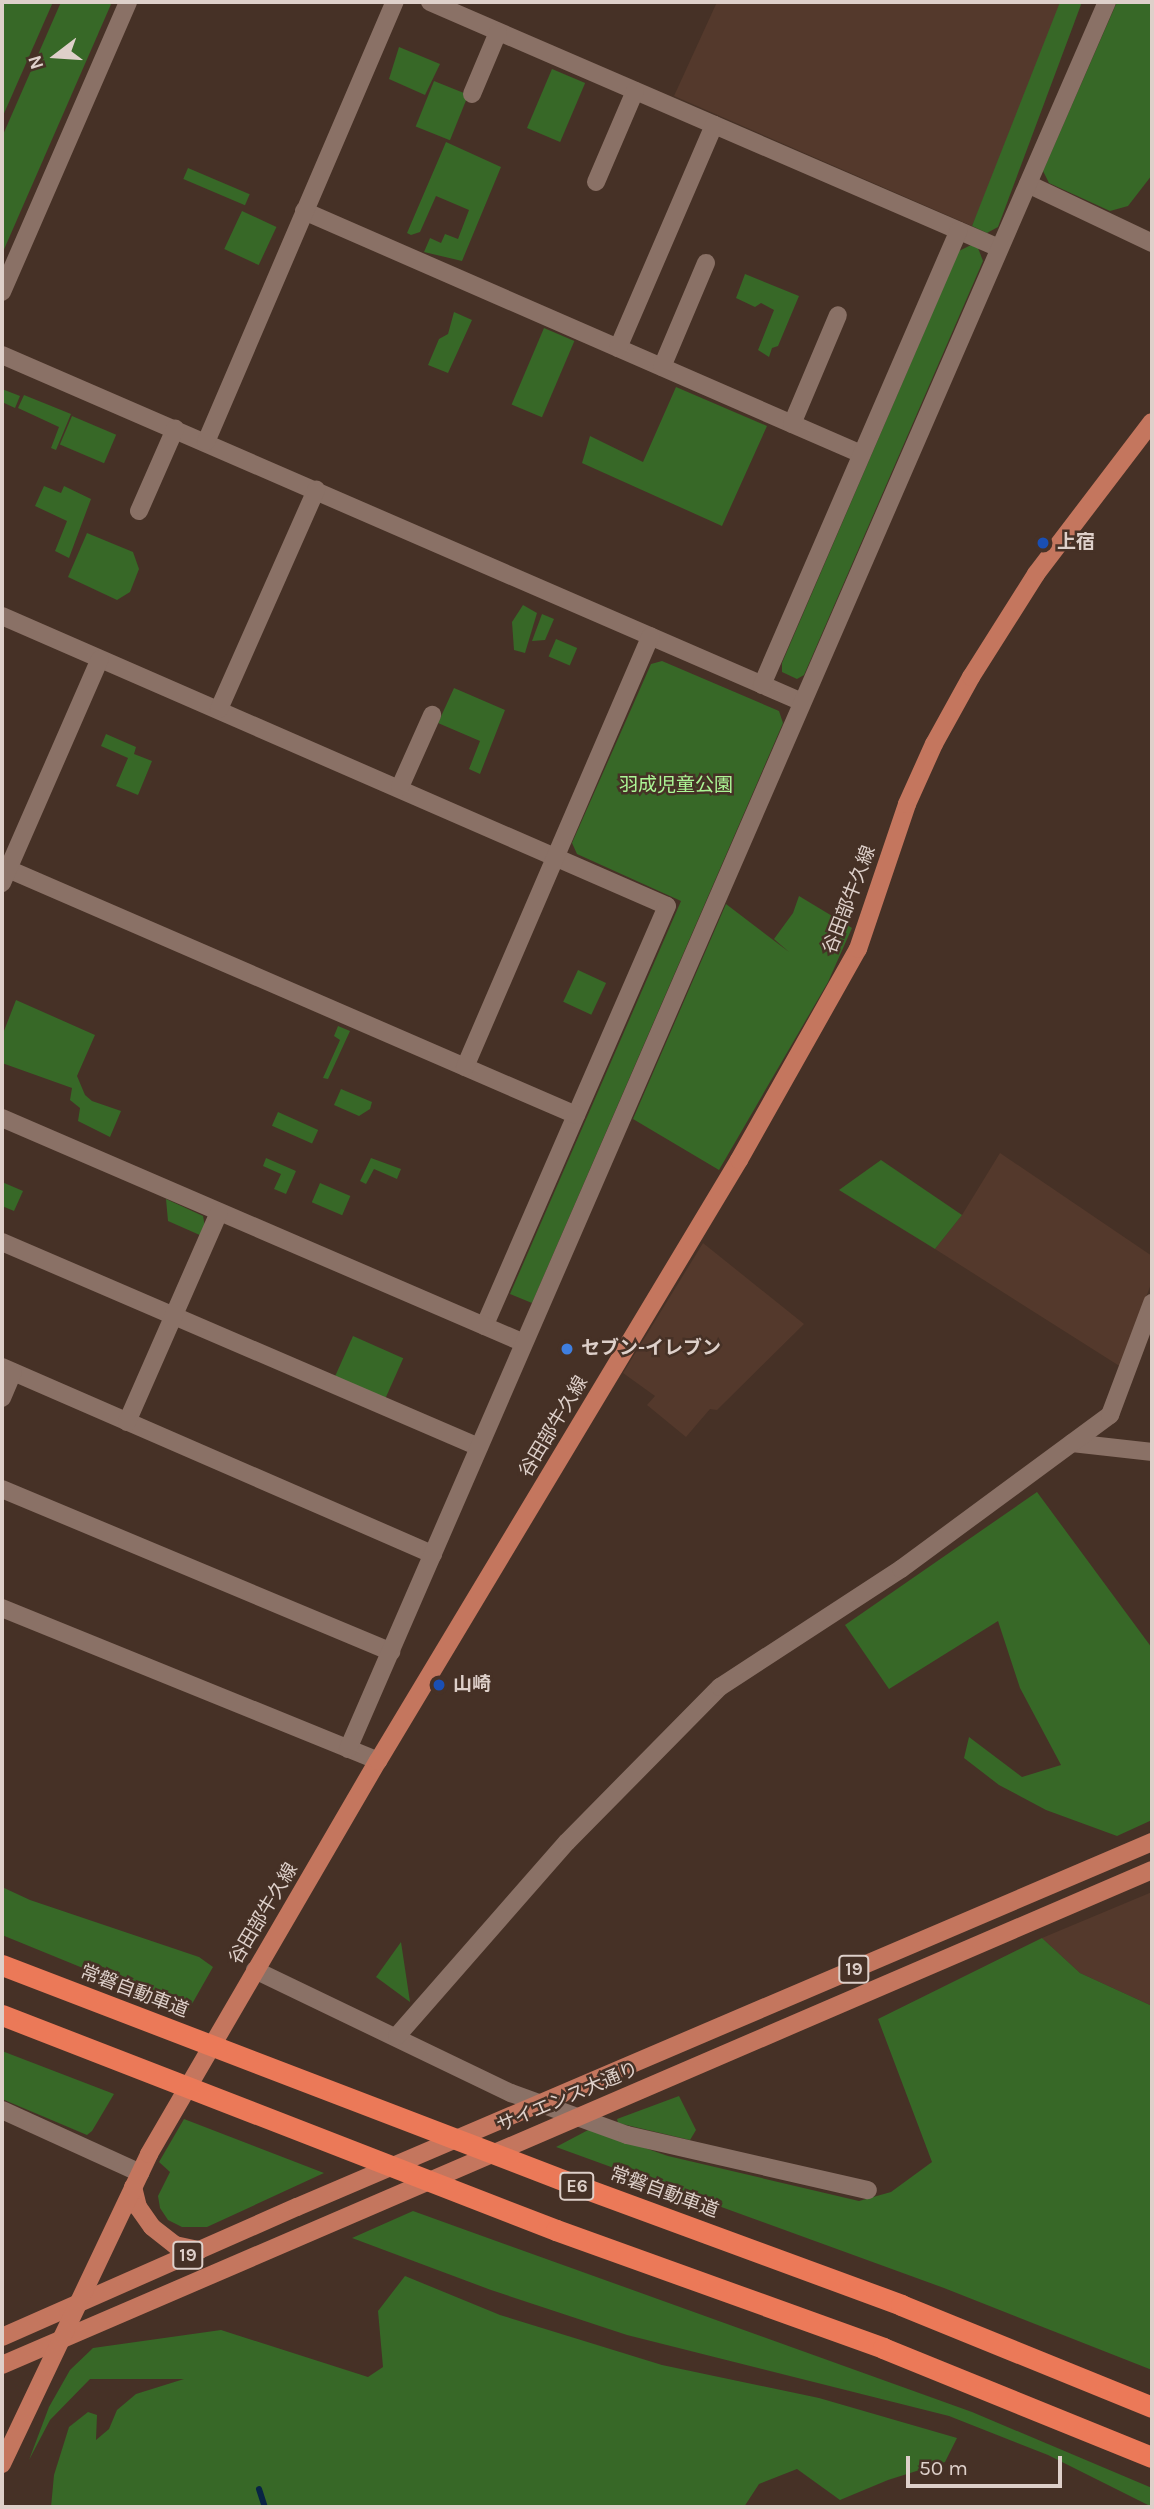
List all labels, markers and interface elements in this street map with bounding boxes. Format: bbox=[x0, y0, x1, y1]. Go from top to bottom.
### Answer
north arrow bbox=[21, 21, 91, 91]
text: N bbox=[23, 52, 48, 72]
place label: 上宿 bbox=[1057, 532, 1095, 554]
marker: 上宿 bbox=[1035, 535, 1051, 551]
park label: 羽成児童公園 bbox=[619, 775, 733, 797]
street label: 谷田部牛久線 bbox=[819, 843, 881, 957]
place label: セブン-イレブン bbox=[581, 1338, 721, 1360]
marker: セブン-イレブン bbox=[559, 1341, 575, 1357]
street label: 谷田部牛久線 bbox=[515, 1372, 593, 1482]
place label: 山崎 bbox=[453, 1674, 491, 1696]
marker: 山崎 bbox=[431, 1677, 447, 1693]
street label: 谷田部牛久線 bbox=[225, 1859, 303, 1969]
road number: 19 bbox=[838, 1954, 870, 1983]
street label: 常磐自動車道 bbox=[77, 1961, 191, 2023]
street label: サイエンス大通り bbox=[494, 2058, 642, 2138]
street label: 常磐自動車道 bbox=[607, 2163, 721, 2223]
road number: E6 bbox=[558, 2172, 596, 2200]
road number: 19 bbox=[172, 2241, 204, 2270]
scale bar bbox=[909, 2442, 1065, 2486]
text: 50 m bbox=[919, 2456, 968, 2480]

